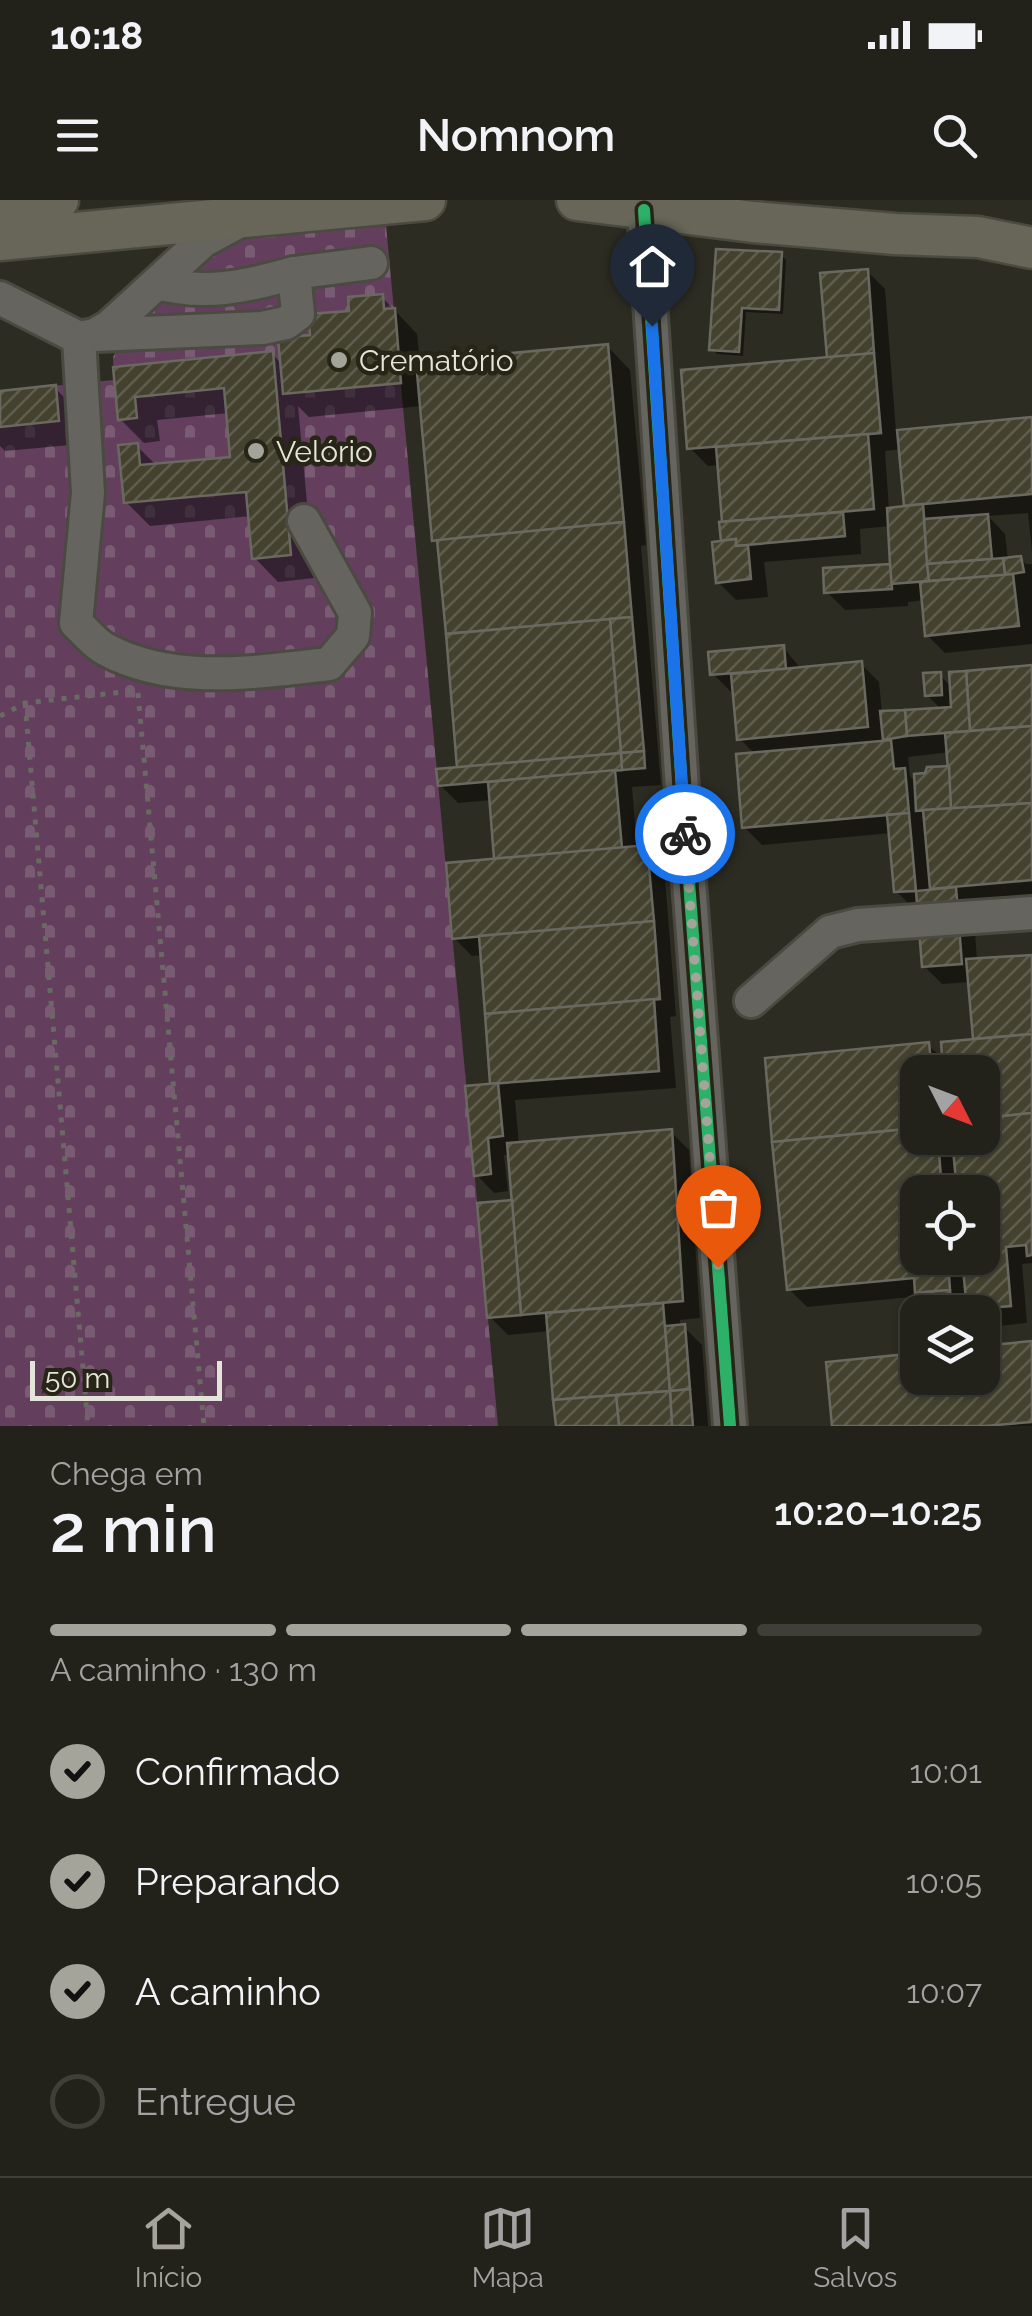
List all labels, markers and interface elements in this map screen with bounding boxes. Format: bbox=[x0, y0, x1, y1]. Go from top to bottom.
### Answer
text: 10:18 bbox=[50, 13, 143, 58]
icon: menu bbox=[50, 108, 105, 163]
icon: search bbox=[927, 108, 982, 163]
text: Nomnom bbox=[417, 109, 615, 162]
pin bbox=[610, 224, 695, 327]
icon: home bbox=[625, 239, 680, 294]
place label: Crematório bbox=[359, 343, 514, 378]
marker: Crematório bbox=[328, 349, 350, 371]
place label: Velório bbox=[276, 434, 373, 469]
marker: Velório bbox=[245, 440, 267, 462]
courier bbox=[635, 784, 735, 884]
icon: bike bbox=[658, 807, 713, 862]
north arrow bbox=[900, 1055, 1000, 1155]
map controls bbox=[900, 1055, 1000, 1395]
pin bbox=[676, 1165, 761, 1268]
button: locate bbox=[900, 1175, 1000, 1275]
icon: bag bbox=[691, 1180, 746, 1235]
button: layers bbox=[900, 1295, 1000, 1395]
scale bar bbox=[30, 1356, 222, 1400]
text: 50 m bbox=[45, 1362, 110, 1395]
text: Chega em bbox=[50, 1455, 203, 1492]
text: 10:20–10:25 bbox=[774, 1489, 982, 1534]
text: 2 min bbox=[50, 1491, 217, 1567]
text: A caminho · 130 m bbox=[50, 1651, 317, 1688]
icon: check bbox=[50, 1744, 105, 1799]
text: Confirmado bbox=[135, 1749, 340, 1794]
text: 10:01 bbox=[909, 1753, 982, 1790]
icon: check bbox=[50, 1854, 105, 1909]
text: Preparando bbox=[135, 1859, 340, 1904]
text: 10:05 bbox=[906, 1863, 982, 1900]
icon: check bbox=[50, 1964, 105, 2019]
text: A caminho bbox=[135, 1969, 321, 2014]
text: 10:07 bbox=[906, 1973, 982, 2010]
text: Entregue bbox=[135, 2079, 296, 2124]
tab: Início bbox=[135, 2201, 202, 2294]
tab: Mapa bbox=[472, 2201, 544, 2294]
tab: Salvos bbox=[813, 2201, 897, 2294]

